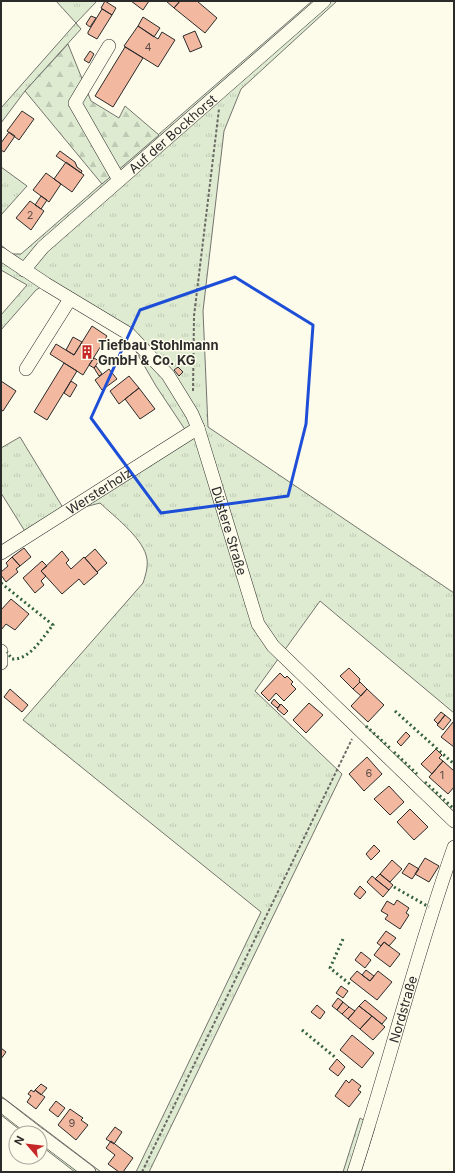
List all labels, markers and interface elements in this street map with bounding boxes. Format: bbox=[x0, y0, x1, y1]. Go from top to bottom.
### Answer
house number: 4 bbox=[144, 40, 152, 54]
street label: Auf der Bockhorst bbox=[125, 91, 220, 176]
house number: 2 bbox=[27, 208, 33, 222]
place label: Tiefbau Stohlmann GmbH & Co. KG bbox=[98, 337, 219, 368]
building icon: Tiefbau Stohlmann GmbH & Co. KG bbox=[79, 344, 95, 360]
street label: Wersterholz bbox=[63, 464, 135, 517]
street label: Düstere Straße bbox=[208, 484, 251, 577]
house number: 6 bbox=[366, 766, 373, 780]
house number: 1 bbox=[440, 768, 444, 782]
street label: Nordstraße bbox=[386, 974, 420, 1045]
house number: 9 bbox=[69, 1116, 76, 1130]
north arrow bbox=[8, 1125, 48, 1165]
text: N bbox=[11, 1133, 27, 1147]

